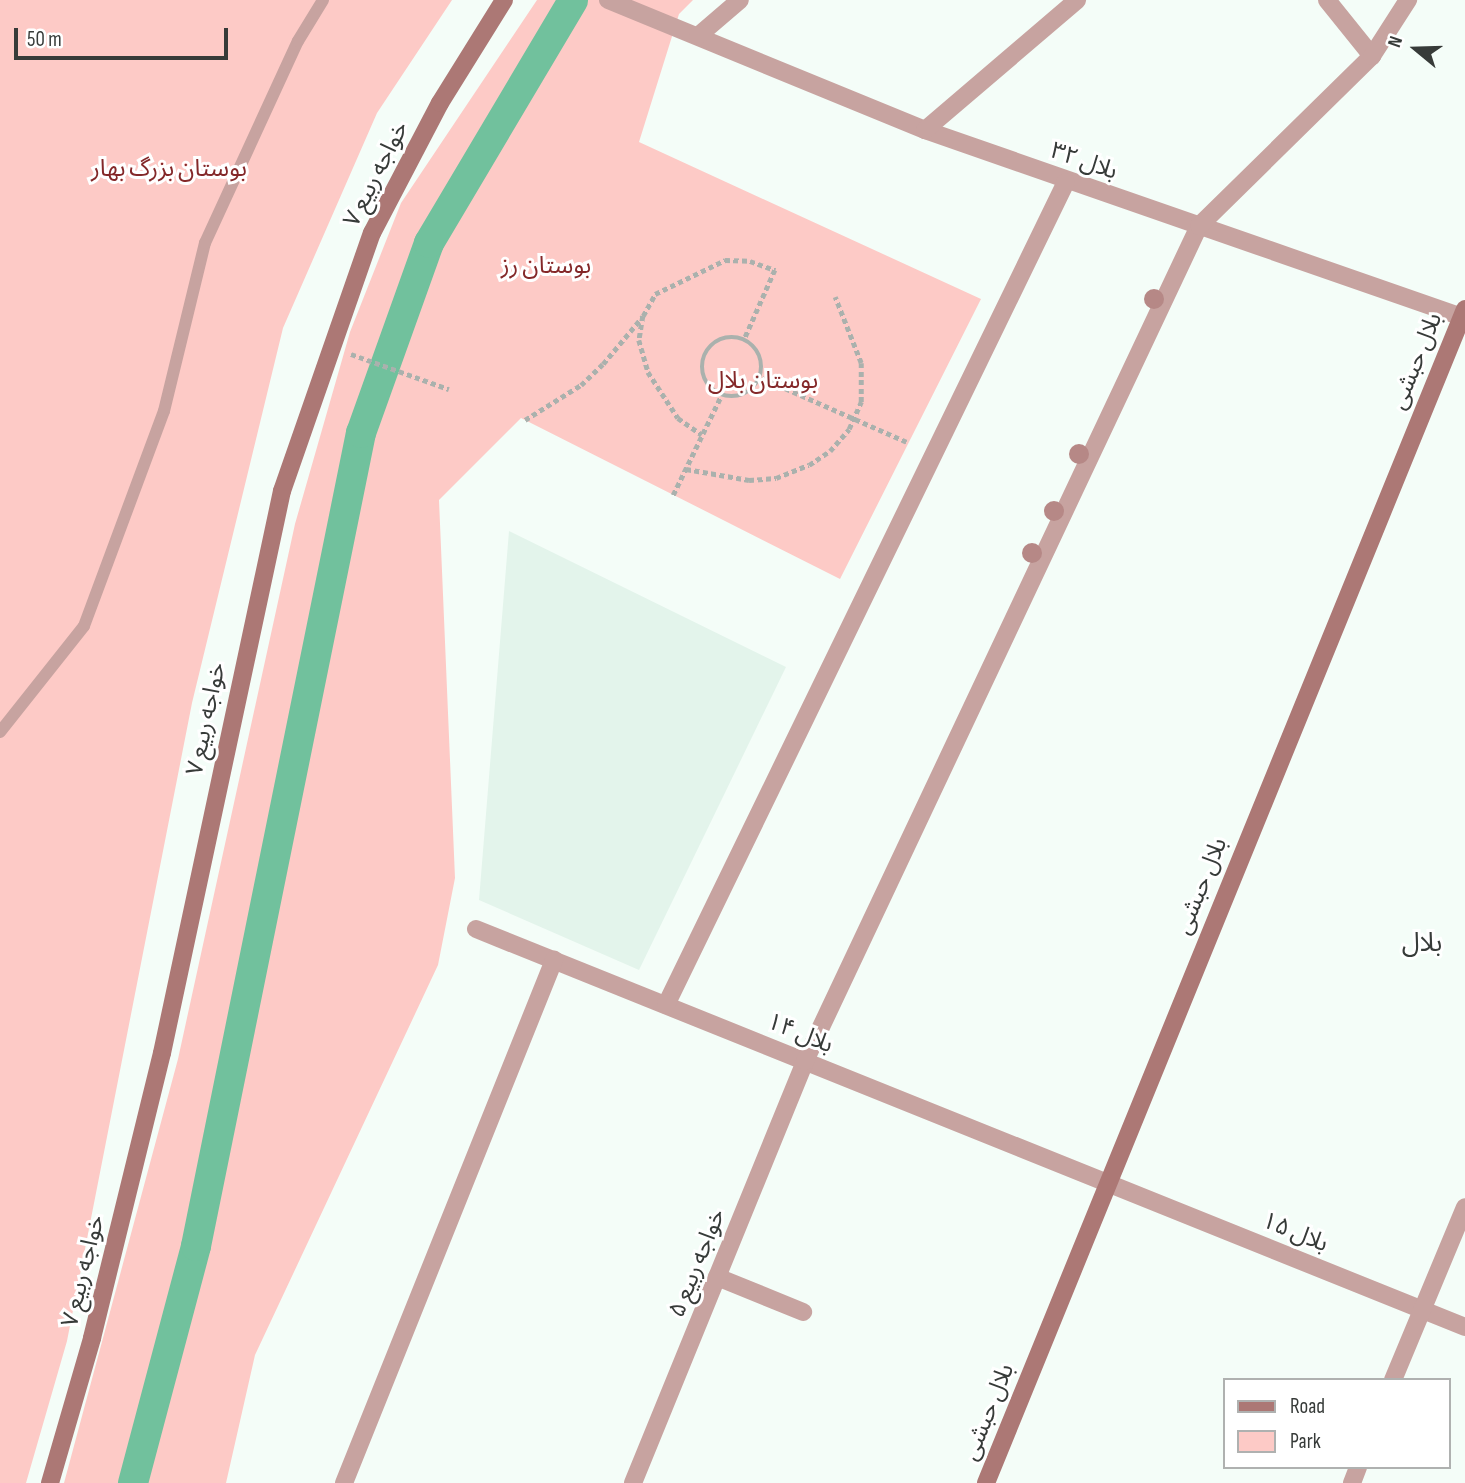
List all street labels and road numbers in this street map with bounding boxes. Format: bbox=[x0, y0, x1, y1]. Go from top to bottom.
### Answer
street label: خواجه ربیع ۷ bbox=[337, 116, 415, 232]
street label: بلال ۳۲ bbox=[1047, 136, 1121, 186]
street label: بلال حبشی bbox=[1384, 308, 1448, 414]
street label: خواجه ربیع ۷ bbox=[180, 660, 232, 778]
street label: بلال حبشی bbox=[1169, 833, 1233, 939]
street label: بلال ۱۴ bbox=[763, 1007, 837, 1059]
street label: خواجه ربیع ۵ bbox=[662, 1204, 732, 1322]
street label: بلال ۱۵ bbox=[1258, 1206, 1332, 1258]
street label: خواجه ربیع ۷ bbox=[55, 1212, 111, 1330]
street label: بلال حبشی bbox=[956, 1359, 1020, 1465]

